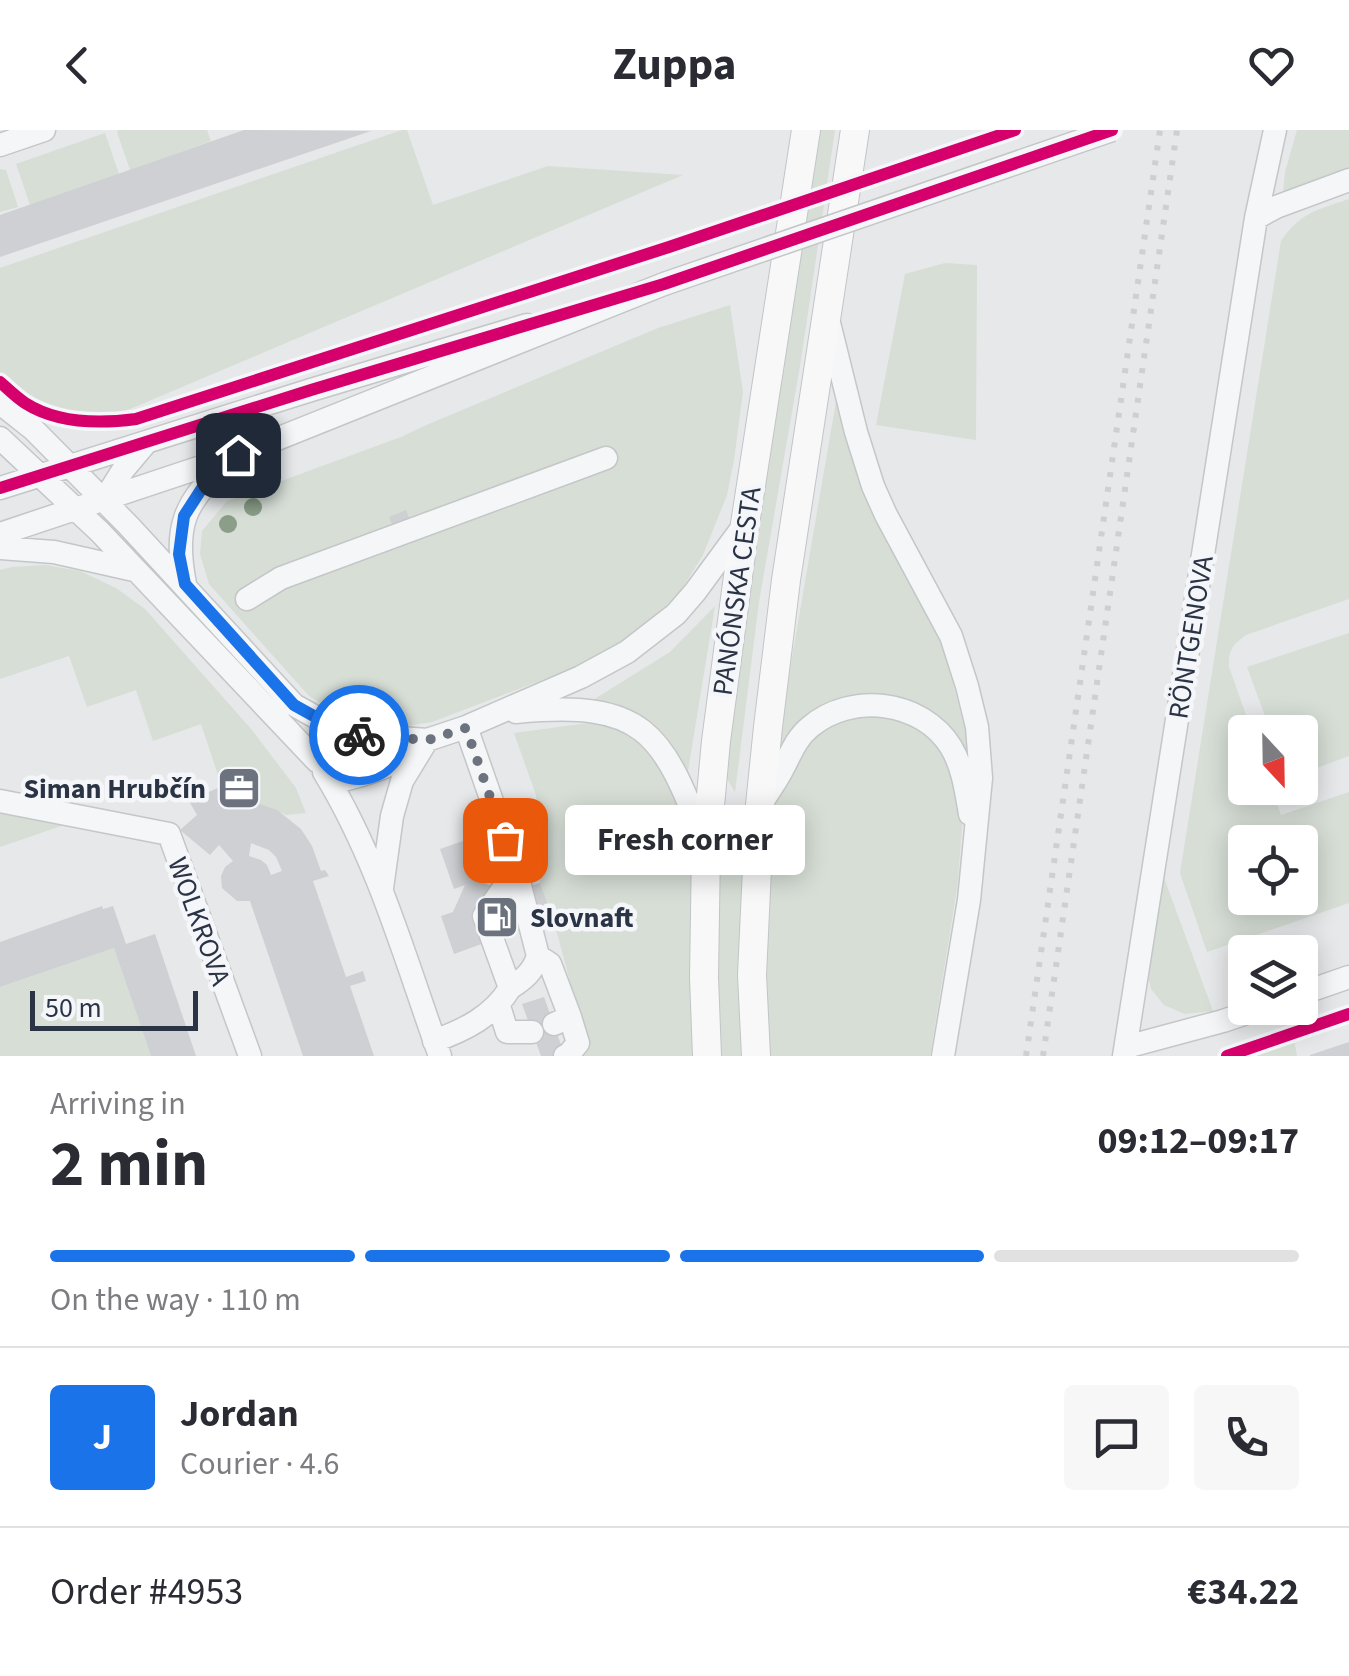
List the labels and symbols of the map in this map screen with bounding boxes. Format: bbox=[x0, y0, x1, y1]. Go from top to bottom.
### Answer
pin bbox=[196, 413, 281, 498]
street label: PANÓNSKA CESTA bbox=[703, 483, 772, 698]
street label: RÖNTGENOVA bbox=[1158, 552, 1224, 722]
courier bbox=[309, 685, 409, 785]
north arrow bbox=[1228, 715, 1318, 805]
office icon: Siman Hrubčín bbox=[216, 765, 262, 811]
place label: Siman Hrubčín bbox=[24, 769, 206, 809]
pin bbox=[463, 798, 548, 883]
callout: Fresh corner bbox=[565, 805, 805, 875]
street label: WOLKROVA bbox=[157, 852, 241, 992]
fuel station icon: Slovnaft bbox=[474, 894, 520, 940]
place label: Slovnaft bbox=[530, 898, 634, 938]
scale bar bbox=[30, 986, 198, 1030]

